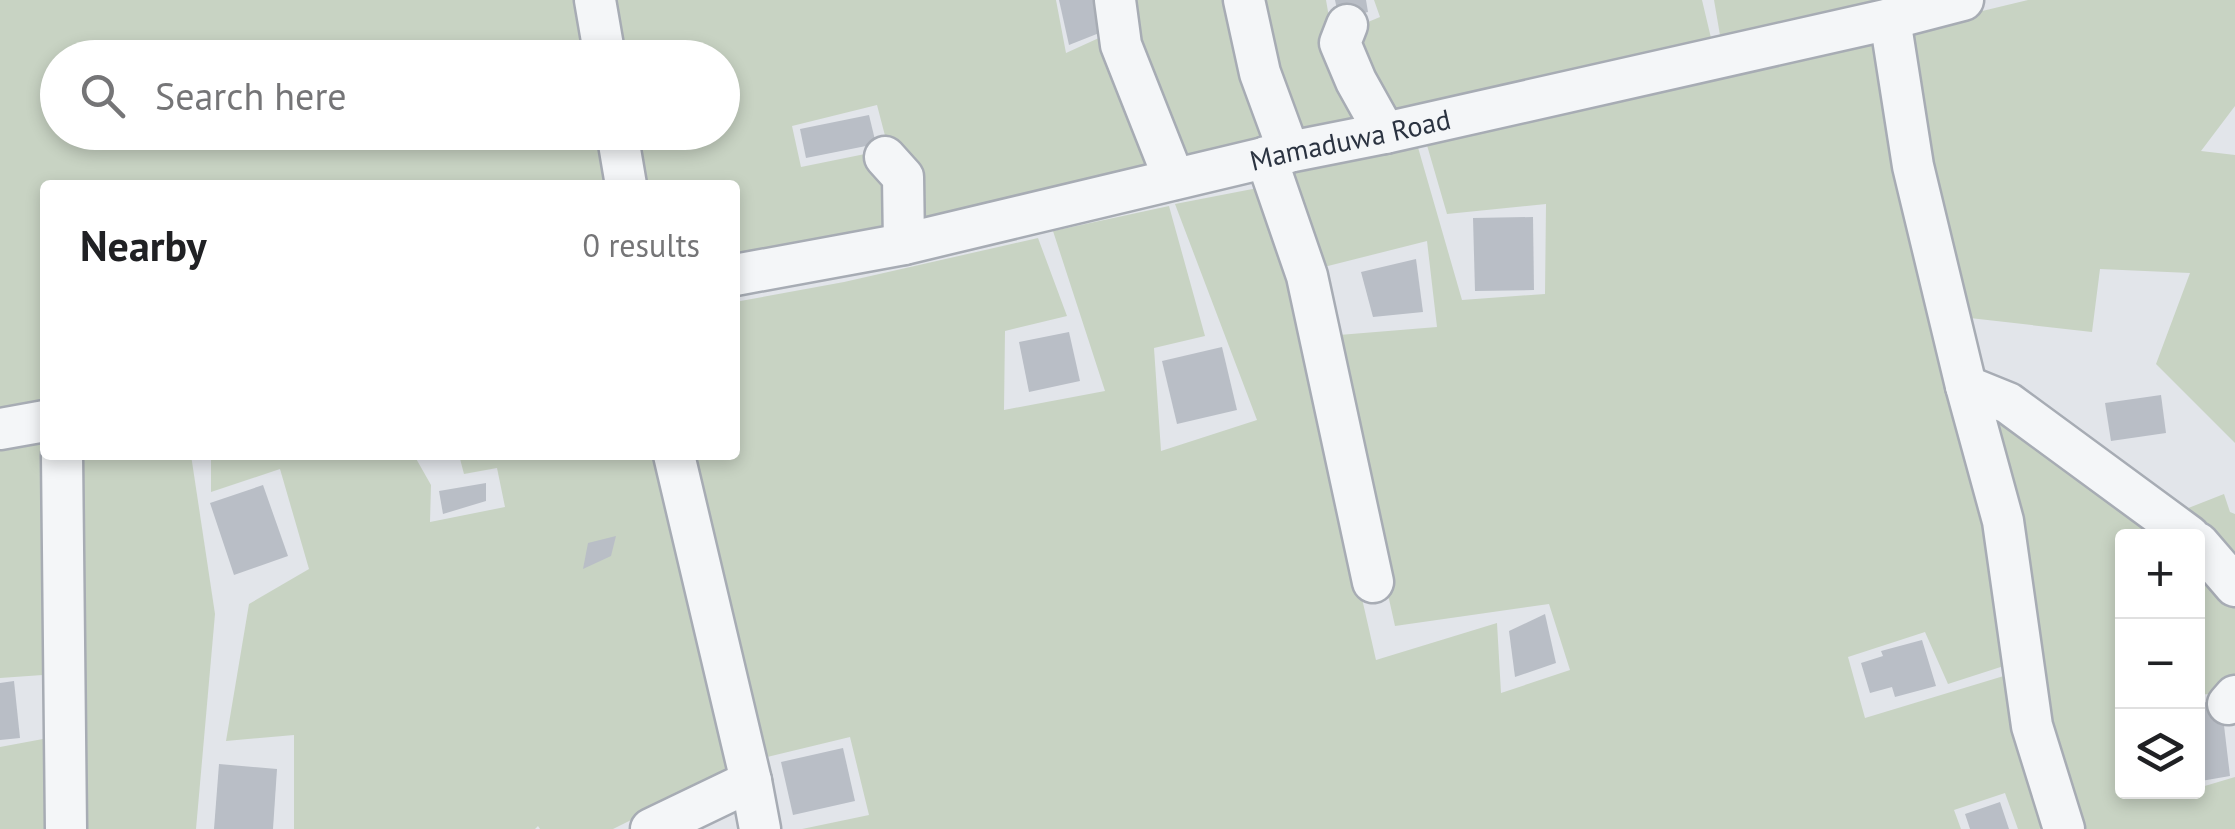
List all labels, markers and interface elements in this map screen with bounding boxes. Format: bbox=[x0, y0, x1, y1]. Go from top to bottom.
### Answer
search box bbox=[40, 40, 740, 150]
icon: search bbox=[75, 68, 130, 123]
text: Search here bbox=[155, 71, 347, 120]
street label: Mamaduwa Road bbox=[1246, 100, 1454, 179]
text: Nearby bbox=[80, 218, 207, 273]
text: 0 results bbox=[582, 224, 700, 266]
map controls bbox=[2115, 529, 2205, 799]
button: + bbox=[2115, 529, 2205, 619]
button: − bbox=[2115, 619, 2205, 709]
button: layers bbox=[2115, 709, 2205, 799]

